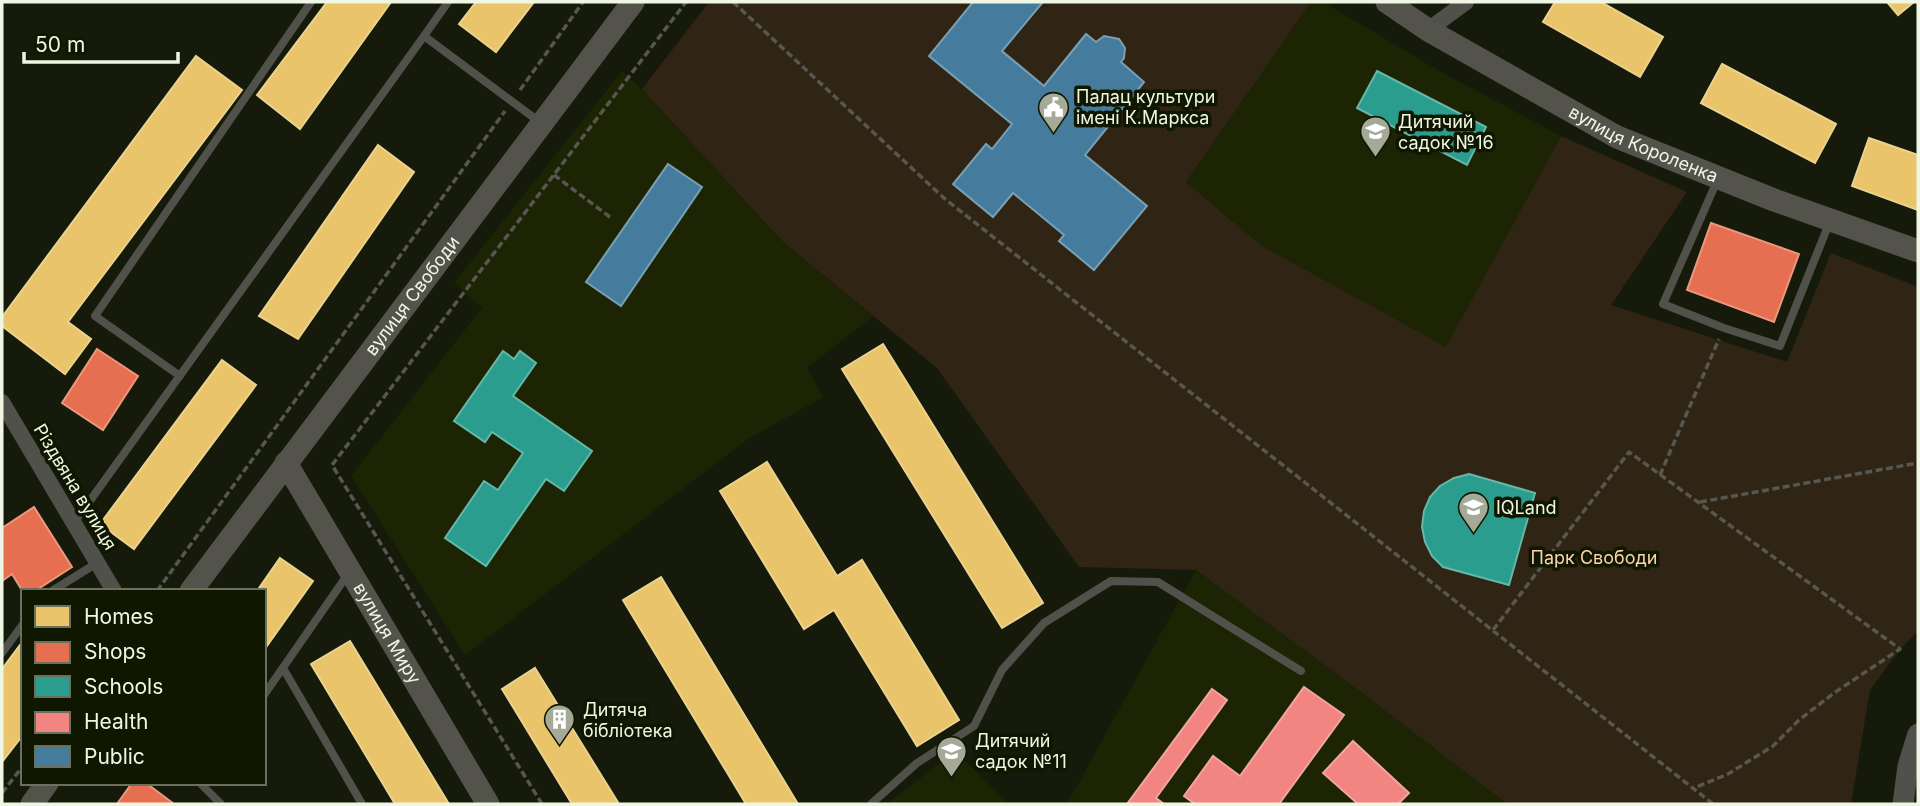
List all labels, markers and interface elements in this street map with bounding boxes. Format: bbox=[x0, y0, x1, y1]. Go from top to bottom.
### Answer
scale bar bbox=[24, 21, 178, 65]
text: 50 m bbox=[35, 32, 85, 57]
place label: Палац культури імені К.Маркса bbox=[1076, 86, 1215, 128]
public building icon: Палац культури імені К.Маркса bbox=[1036, 90, 1070, 134]
street label: вулиця Короленка bbox=[1565, 101, 1721, 187]
place label: Дитячий садок №16 bbox=[1398, 111, 1494, 153]
school or university icon: Дитячий садок №16 bbox=[1358, 115, 1392, 159]
street label: вулиця Свободи bbox=[361, 232, 464, 359]
street label: Різдвяна вулиця bbox=[30, 420, 121, 554]
school or university icon: IQLand bbox=[1456, 491, 1490, 535]
place label: IQLand bbox=[1496, 497, 1557, 518]
park label: Парк Свободи bbox=[1531, 547, 1657, 568]
street label: вулиця Миру bbox=[349, 579, 425, 687]
legend bbox=[21, 589, 266, 785]
text: Homes bbox=[84, 604, 154, 629]
text: Shops bbox=[84, 639, 146, 664]
text: Schools bbox=[84, 674, 163, 699]
place label: Дитяча бібліотека bbox=[583, 699, 673, 741]
building icon: Дитяча бібліотека bbox=[543, 703, 577, 747]
text: Health bbox=[84, 709, 149, 734]
place label: Дитячий садок №11 bbox=[975, 730, 1067, 772]
school or university icon: Дитячий садок №11 bbox=[935, 734, 969, 778]
text: Public bbox=[84, 744, 145, 769]

